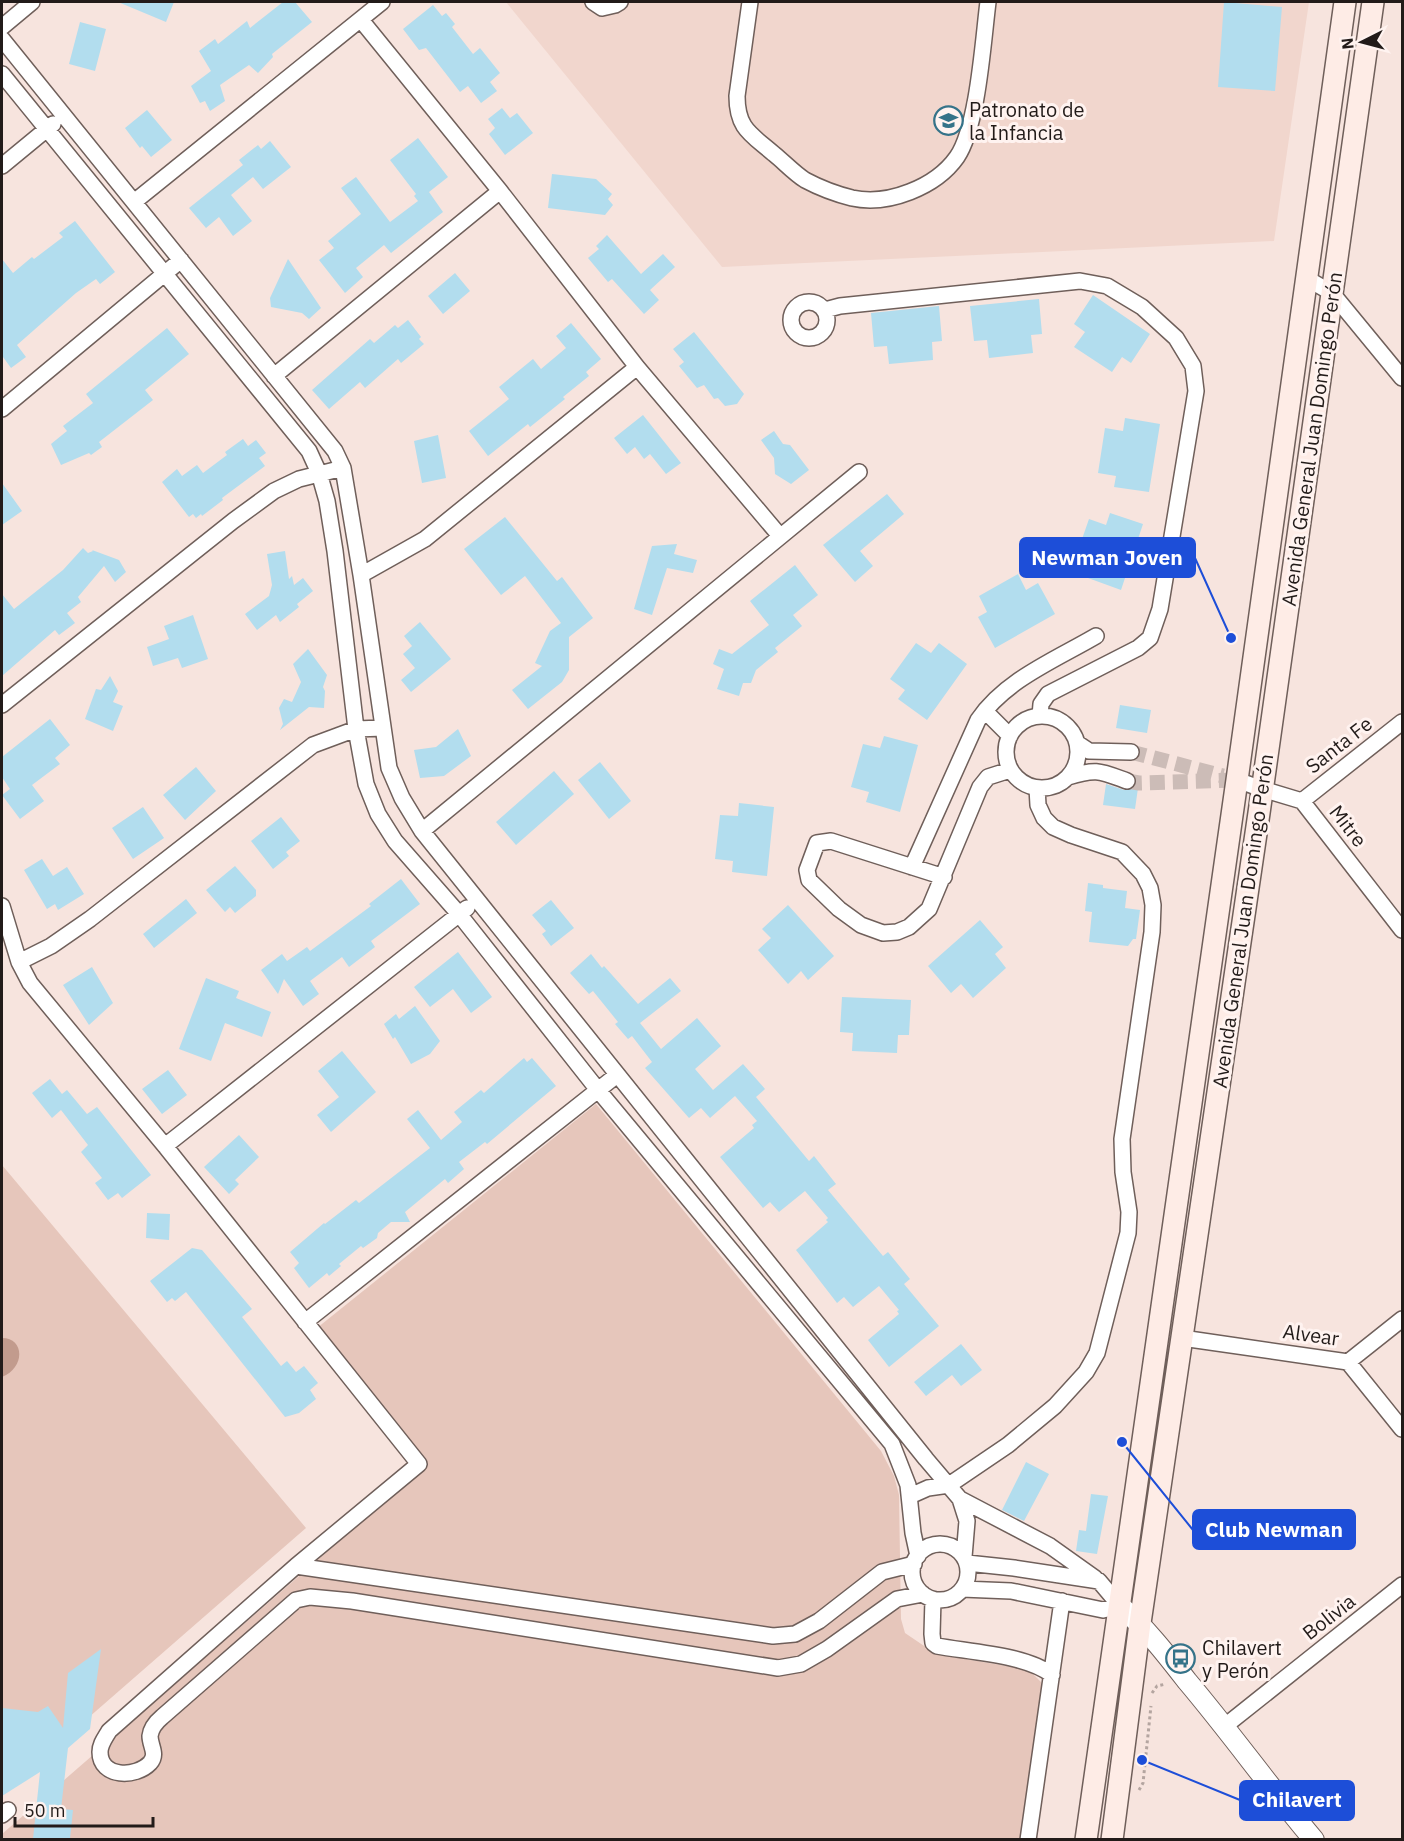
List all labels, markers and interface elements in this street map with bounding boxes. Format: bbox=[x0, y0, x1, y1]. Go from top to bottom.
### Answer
north arrow bbox=[1332, 12, 1392, 72]
text: N bbox=[1337, 37, 1358, 50]
place label: Patronato de la Infancia bbox=[969, 96, 1085, 146]
school or university icon: Patronato de la Infancia bbox=[932, 105, 964, 137]
street label: Avenida General Juan Domingo Perón bbox=[1275, 270, 1348, 608]
callout: Newman Joven bbox=[1020, 538, 1195, 577]
text: Newman Joven bbox=[1031, 543, 1183, 571]
street label: Santa Fe bbox=[1300, 710, 1378, 779]
street label: Avenida General Juan Domingo Perón bbox=[1206, 752, 1279, 1090]
street label: Mitre bbox=[1323, 799, 1373, 852]
street label: Alvear bbox=[1281, 1317, 1341, 1352]
callout: Club Newman bbox=[1193, 1510, 1355, 1549]
text: Club Newman bbox=[1205, 1515, 1343, 1543]
street label: Bolivia bbox=[1297, 1587, 1361, 1646]
place label: Chilavert y Perón bbox=[1202, 1634, 1282, 1684]
bus stop icon: Chilavert y Perón bbox=[1165, 1643, 1197, 1675]
callout: Chilavert bbox=[1240, 1781, 1354, 1820]
text: Chilavert bbox=[1252, 1785, 1342, 1813]
scale bar bbox=[15, 1790, 153, 1828]
text: 50 m bbox=[24, 1799, 66, 1822]

